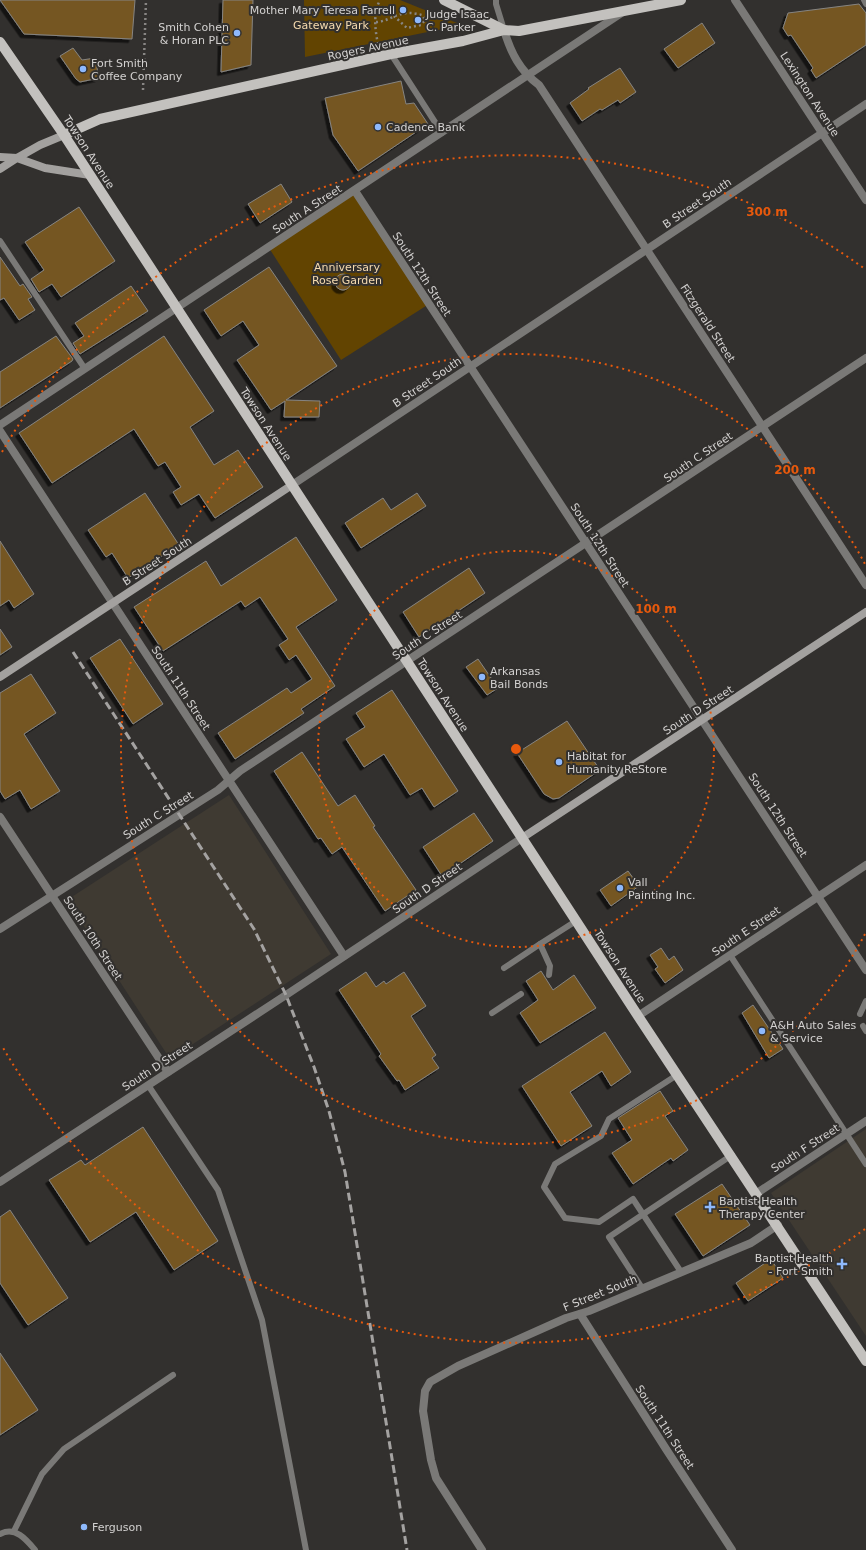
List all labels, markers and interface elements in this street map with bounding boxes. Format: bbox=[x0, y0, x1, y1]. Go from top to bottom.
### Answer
place label: Mother Mary Teresa Farrell bbox=[250, 4, 395, 17]
marker: Mother Mary Teresa Farrell bbox=[398, 5, 408, 15]
place label: Judge Isaac C. Parker bbox=[425, 8, 489, 34]
marker: Judge Isaac C. Parker bbox=[413, 15, 423, 25]
park label: Gateway Park bbox=[293, 19, 370, 32]
place label: Smith Cohen & Horan PLC bbox=[158, 21, 229, 47]
marker: Smith Cohen & Horan PLC bbox=[232, 28, 242, 38]
street label: Rogers Avenue bbox=[327, 34, 410, 63]
street label: Lexington Avenue bbox=[777, 49, 842, 139]
place label: Fort Smith Coffee Company bbox=[91, 57, 183, 83]
marker: Fort Smith Coffee Company bbox=[78, 64, 88, 74]
street label: Towson Avenue bbox=[60, 113, 117, 191]
place label: Cadence Bank bbox=[386, 121, 466, 134]
marker: Cadence Bank bbox=[373, 122, 383, 132]
street label: B Street South bbox=[661, 176, 734, 231]
street label: South A Street bbox=[270, 182, 345, 237]
text: 300 m bbox=[746, 205, 788, 219]
street label: South 12th Street bbox=[390, 230, 454, 319]
park label: Anniversary Rose Garden bbox=[312, 261, 382, 287]
street label: Fitzgerald Street bbox=[677, 282, 738, 365]
street label: B Street South bbox=[391, 355, 464, 410]
street label: Towson Avenue bbox=[237, 385, 294, 463]
street label: South C Street bbox=[661, 429, 736, 485]
text: 200 m bbox=[774, 463, 816, 477]
street label: South 12th Street bbox=[568, 501, 632, 590]
street label: B Street South bbox=[120, 534, 194, 589]
text: 100 m bbox=[635, 602, 677, 616]
street label: South C Street bbox=[390, 608, 465, 663]
street label: South 11th Street bbox=[149, 644, 213, 733]
street label: Towson Avenue bbox=[414, 656, 471, 734]
place label: Arkansas Bail Bonds bbox=[490, 665, 548, 691]
marker: Arkansas Bail Bonds bbox=[477, 672, 487, 682]
street label: South D Street bbox=[661, 683, 736, 738]
centre of rings bbox=[509, 742, 523, 756]
place label: Habitat for Humanity ReStore bbox=[567, 750, 667, 776]
marker: Habitat for Humanity ReStore bbox=[554, 757, 564, 767]
street label: South 12th Street bbox=[746, 771, 810, 860]
street label: South C Street bbox=[121, 788, 196, 842]
street label: South D Street bbox=[390, 860, 465, 916]
place label: Vall Painting Inc. bbox=[628, 876, 696, 902]
marker: Vall Painting Inc. bbox=[615, 883, 625, 893]
street label: South 10th Street bbox=[61, 894, 125, 983]
street label: South E Street bbox=[710, 903, 783, 959]
street label: Towson Avenue bbox=[591, 927, 648, 1005]
place label: A&H Auto Sales & Service bbox=[770, 1019, 856, 1045]
marker: A&H Auto Sales & Service bbox=[757, 1026, 767, 1036]
street label: South D Street bbox=[120, 1039, 195, 1094]
street label: South F Street bbox=[769, 1121, 842, 1175]
place label: Baptist Health Therapy Center bbox=[718, 1195, 805, 1221]
marker: Baptist Health Therapy Center bbox=[704, 1201, 716, 1213]
place label: Baptist Health - Fort Smith bbox=[755, 1252, 833, 1278]
marker: Baptist Health - Fort Smith bbox=[836, 1258, 848, 1270]
street label: F Street South bbox=[561, 1273, 639, 1314]
street label: South 11th Street bbox=[633, 1383, 697, 1472]
place label: Ferguson bbox=[92, 1521, 142, 1534]
marker: Ferguson bbox=[79, 1522, 89, 1532]

